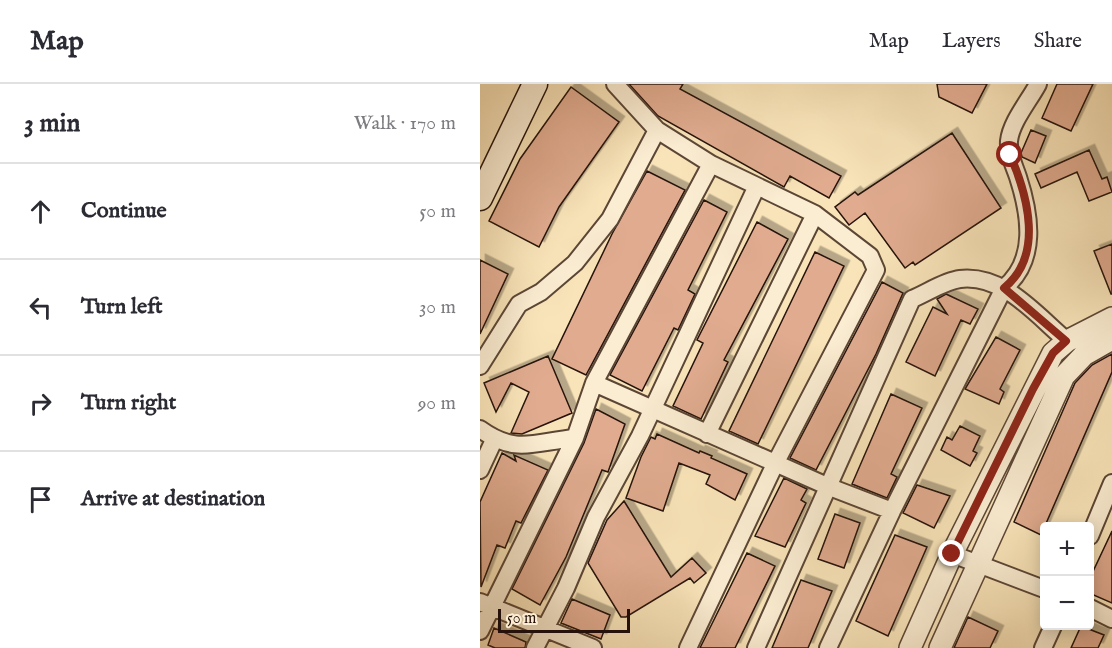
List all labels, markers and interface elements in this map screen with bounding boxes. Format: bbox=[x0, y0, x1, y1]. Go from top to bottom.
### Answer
text: Map bbox=[30, 24, 84, 59]
text: Map bbox=[869, 28, 909, 55]
text: Layers bbox=[942, 28, 1001, 55]
text: Share bbox=[1034, 28, 1082, 55]
text: 3 min bbox=[24, 107, 80, 140]
text: Walk · 170 m bbox=[354, 111, 456, 136]
route start bbox=[996, 141, 1022, 167]
icon: ahead bbox=[24, 195, 57, 228]
text: Continue bbox=[81, 197, 167, 225]
text: 50 m bbox=[419, 199, 456, 224]
icon: left bbox=[24, 291, 57, 324]
text: Turn left bbox=[81, 293, 163, 321]
text: 30 m bbox=[419, 295, 456, 320]
icon: right bbox=[24, 387, 57, 420]
text: Turn right bbox=[81, 389, 176, 417]
text: 90 m bbox=[418, 391, 456, 416]
icon: arrive bbox=[24, 483, 57, 516]
text: Arrive at destination bbox=[81, 485, 265, 513]
map controls bbox=[1040, 522, 1094, 630]
button: + bbox=[1040, 522, 1094, 576]
route end bbox=[938, 540, 964, 566]
button: − bbox=[1040, 576, 1094, 630]
scale bar bbox=[498, 606, 630, 634]
text: 50 m bbox=[507, 609, 536, 629]

